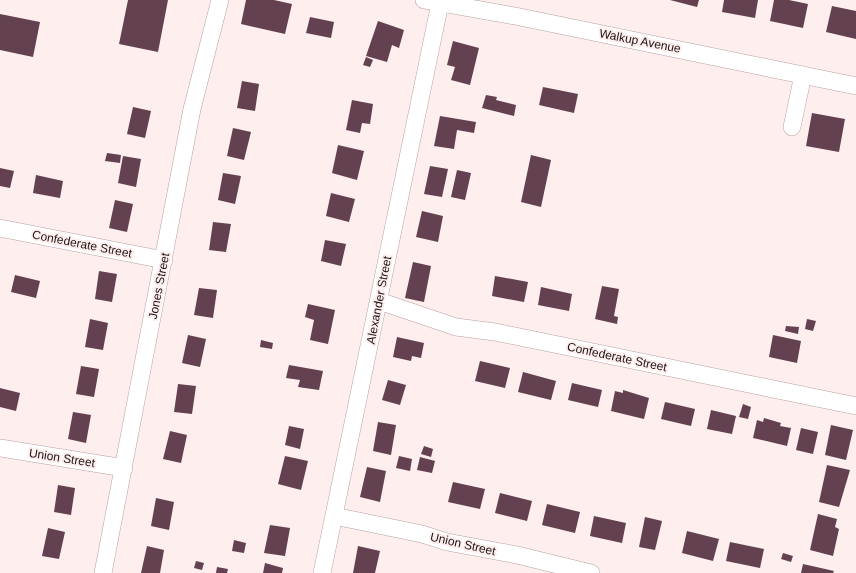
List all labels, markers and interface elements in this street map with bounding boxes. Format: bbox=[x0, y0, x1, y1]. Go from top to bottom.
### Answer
street label: Walkup Avenue bbox=[598, 26, 682, 56]
street label: Confederate Street bbox=[31, 227, 134, 261]
street label: Jones Street bbox=[146, 251, 172, 320]
street label: Alexander Street bbox=[364, 254, 395, 345]
street label: Confederate Street bbox=[566, 340, 669, 375]
street label: Union Street bbox=[28, 446, 97, 470]
street label: Union Street bbox=[429, 530, 498, 558]

